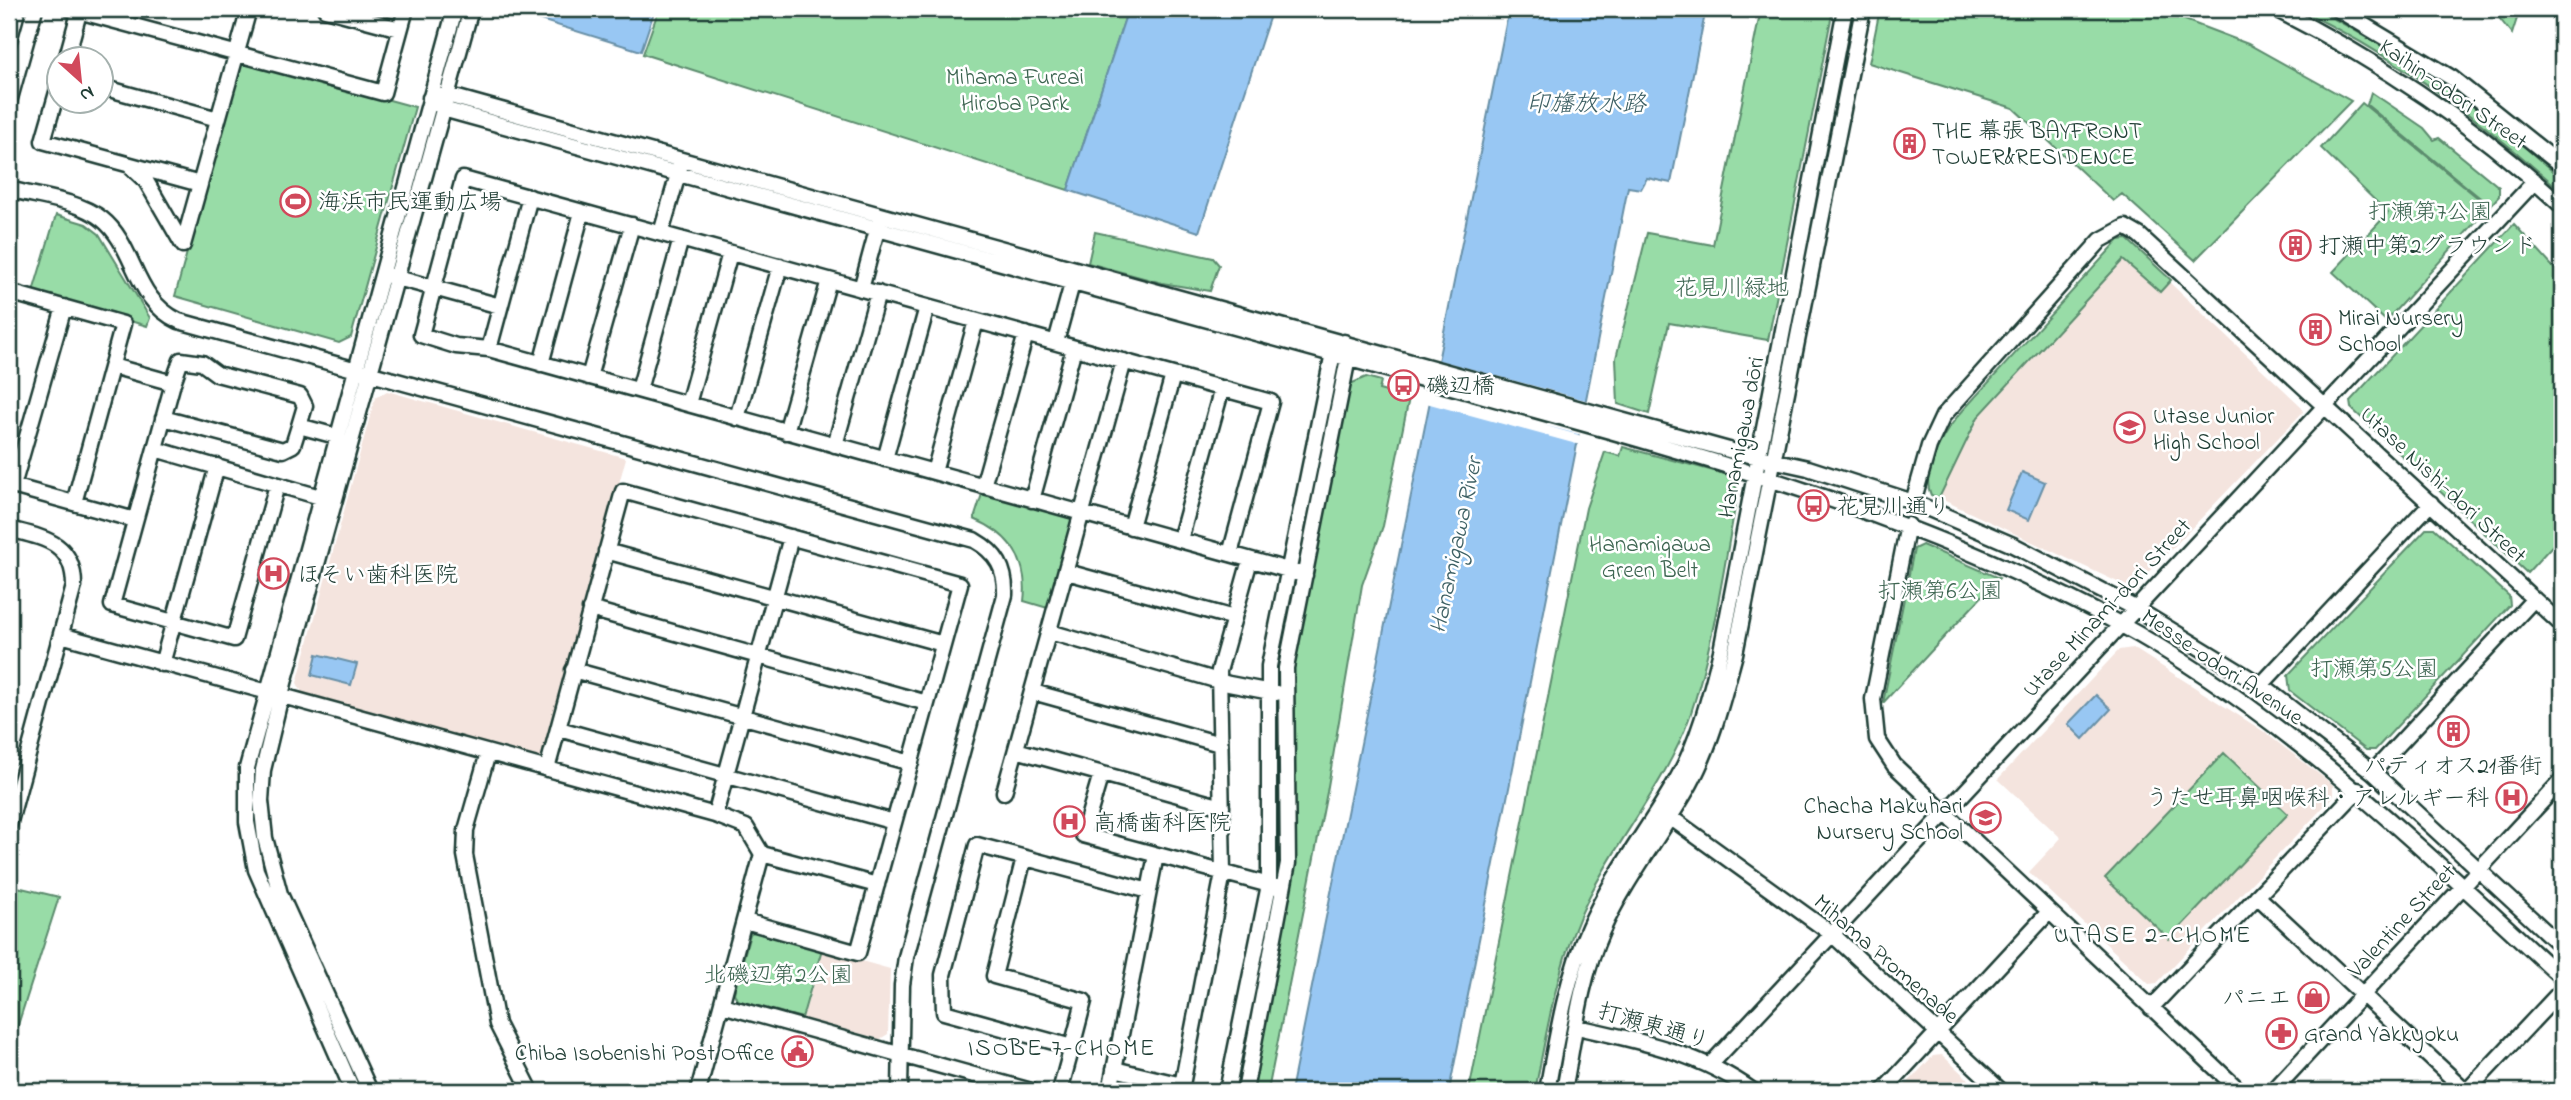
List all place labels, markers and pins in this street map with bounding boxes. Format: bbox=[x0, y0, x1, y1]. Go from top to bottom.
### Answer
place label: THE 幕張 BAYFRONT TOWER&RESIDENCE bbox=[1932, 116, 2142, 175]
building icon: THE 幕張 BAYFRONT TOWER&RESIDENCE bbox=[1892, 126, 1926, 160]
sports icon: 海浜市民運動広場 bbox=[278, 184, 312, 218]
place label: 海浜市民運動広場 bbox=[318, 187, 502, 220]
building icon: 打瀬中第2グラウンド bbox=[2278, 228, 2312, 262]
place label: 打瀬中第2グラウンド bbox=[2318, 231, 2536, 264]
place label: Mirai Nursery School bbox=[2338, 303, 2463, 362]
building icon: Mirai Nursery School bbox=[2298, 313, 2332, 347]
bus stop icon: 磯辺橋 bbox=[1386, 368, 1420, 402]
place label: 磯辺橋 bbox=[1426, 371, 1495, 404]
place label: Utase Junior High School bbox=[2153, 401, 2275, 461]
school or university icon: Utase Junior High School bbox=[2113, 411, 2147, 445]
bus stop icon: 花見川通り bbox=[1796, 489, 1830, 523]
place label: 花見川通り bbox=[1836, 492, 1951, 525]
hospital icon: ほそい歯科医院 bbox=[257, 557, 291, 591]
place label: ほそい歯科医院 bbox=[297, 560, 458, 593]
building icon: パティオス21番街 bbox=[2436, 714, 2470, 748]
place label: パティオス21番街 bbox=[2364, 751, 2542, 784]
hospital icon: うたせ耳鼻咽喉科・アレルギー科 bbox=[2495, 780, 2529, 814]
place label: うたせ耳鼻咽喉科・アレルギー科 bbox=[2145, 783, 2489, 816]
place label: Chacha Makuhari Nursery School bbox=[1804, 791, 1963, 852]
school or university icon: Chacha Makuhari Nursery School bbox=[1969, 801, 2003, 835]
hospital icon: 高橋歯科医院 bbox=[1053, 805, 1087, 839]
place label: 高橋歯科医院 bbox=[1093, 808, 1231, 841]
shop icon: パニエ bbox=[2297, 980, 2331, 1014]
place label: パニエ bbox=[2222, 983, 2291, 1016]
pharmacy icon: Grand Yakkyoku bbox=[2264, 1016, 2298, 1050]
place label: Grand Yakkyoku bbox=[2304, 1019, 2459, 1054]
public building icon: Chiba Isobenishi Post Office bbox=[780, 1035, 814, 1069]
place label: Chiba Isobenishi Post Office bbox=[515, 1038, 775, 1071]

